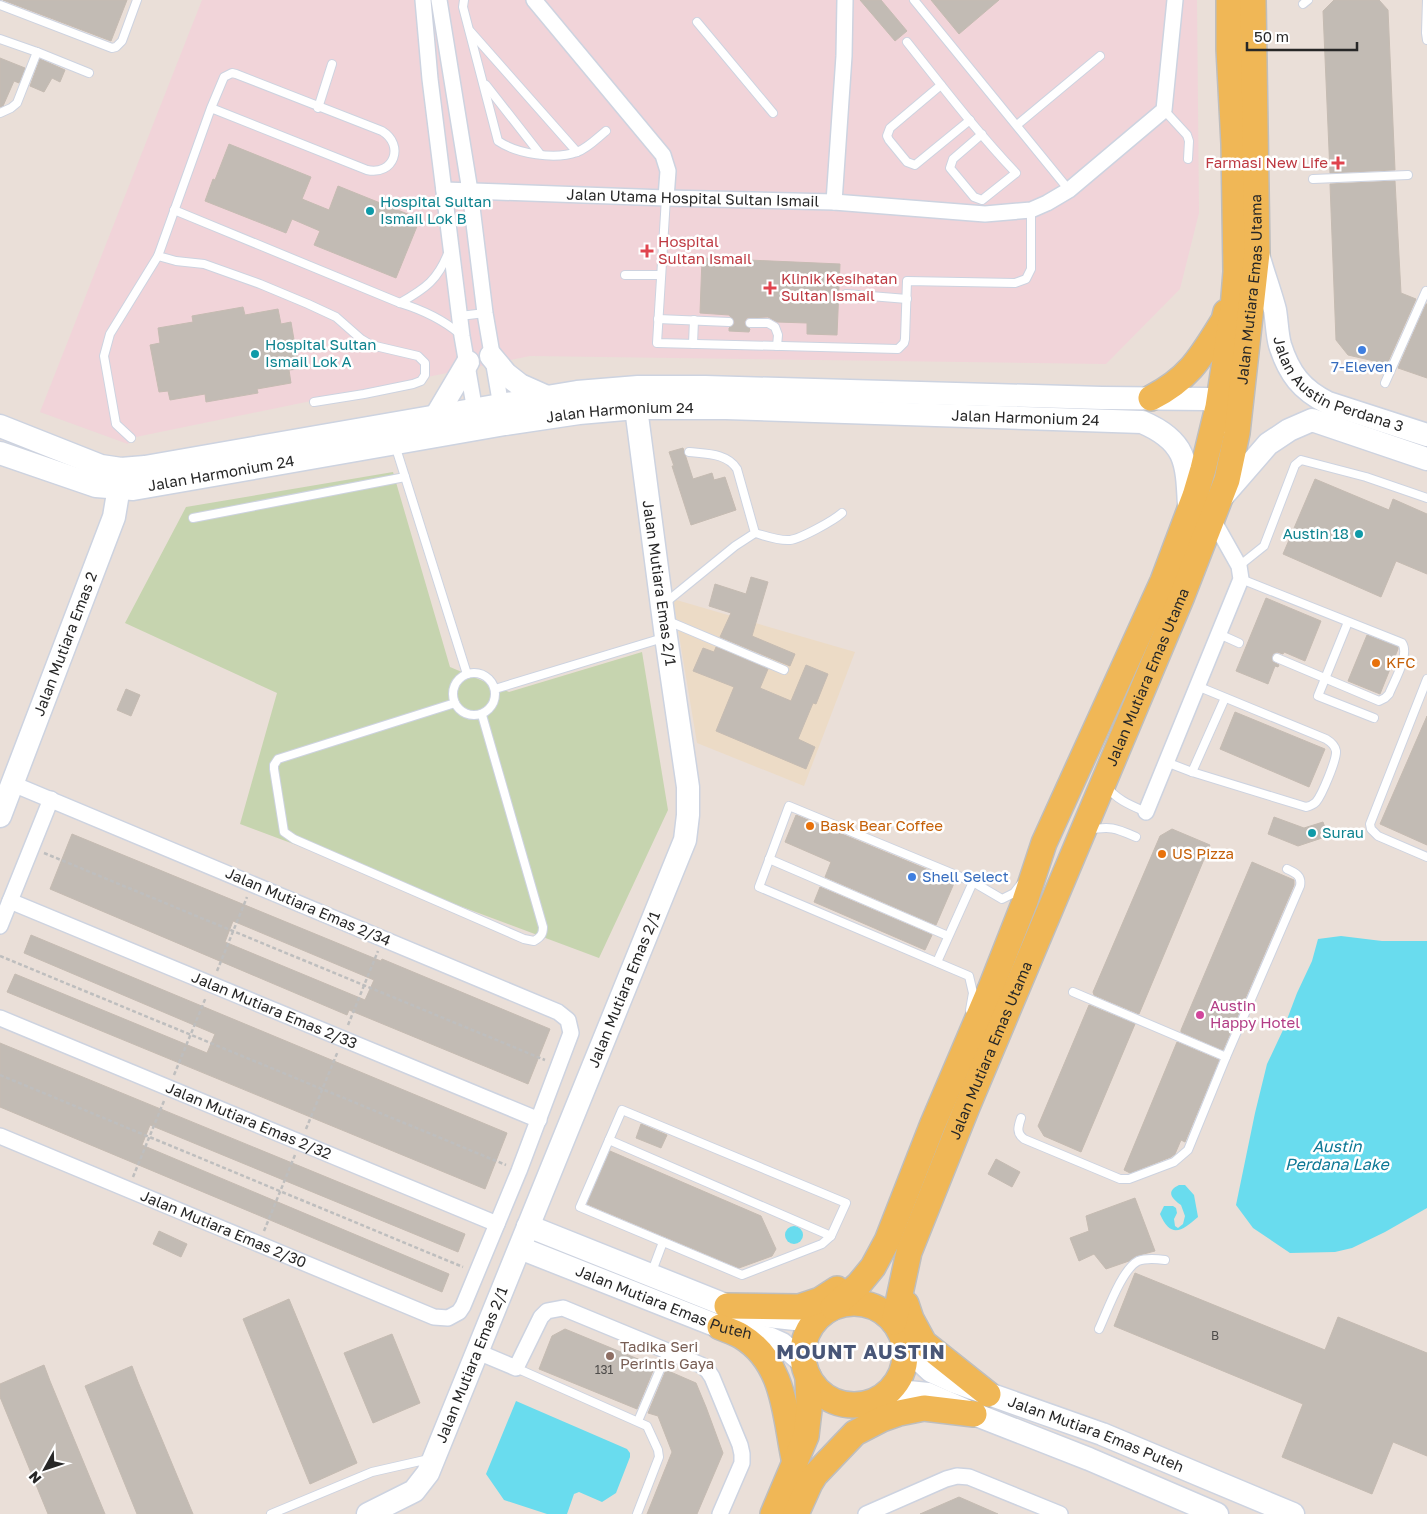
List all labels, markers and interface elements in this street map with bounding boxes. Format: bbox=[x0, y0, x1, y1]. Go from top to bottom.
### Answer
scale bar bbox=[1247, 20, 1357, 52]
text: 50 m bbox=[1254, 27, 1289, 45]
place label: Farmasi New Life bbox=[1205, 153, 1328, 171]
marker: Farmasi New Life bbox=[1332, 157, 1344, 169]
street label: Jalan Utama Hospital Sultan Ismail bbox=[566, 184, 820, 210]
place label: Hospital Sultan Ismail Lok B bbox=[380, 192, 492, 227]
street label: Jalan Mutiara Emas Utama bbox=[1232, 194, 1265, 386]
marker: Hospital Sultan Ismail Lok B bbox=[364, 205, 376, 217]
place label: Hospital Sultan Ismail bbox=[658, 232, 752, 267]
marker: Hospital Sultan Ismail bbox=[640, 244, 654, 258]
place label: Klinik Kesihatan Sultan Ismail bbox=[781, 269, 897, 304]
marker: Klinik Kesihatan Sultan Ismail bbox=[763, 281, 777, 295]
place label: Hospital Sultan Ismail Lok A bbox=[265, 335, 377, 370]
street label: Jalan Austin Perdana 3 bbox=[1270, 335, 1406, 435]
marker: 7-Eleven bbox=[1356, 344, 1368, 356]
marker: Hospital Sultan Ismail Lok A bbox=[249, 348, 261, 360]
place label: 7-Eleven bbox=[1331, 357, 1393, 375]
street label: Jalan Harmonium 24 bbox=[545, 398, 694, 426]
street label: Jalan Harmonium 24 bbox=[951, 406, 1100, 429]
street label: Jalan Harmonium 24 bbox=[146, 451, 296, 494]
street label: Jalan Mutiara Emas 2/1 bbox=[639, 499, 681, 667]
place label: Austin 18 bbox=[1283, 524, 1349, 542]
marker: Austin 18 bbox=[1353, 528, 1365, 540]
street label: Jalan Mutiara Emas 2 bbox=[29, 569, 100, 718]
street label: Jalan Mutiara Emas Utama bbox=[1101, 585, 1192, 769]
place label: KFC bbox=[1386, 653, 1415, 671]
marker: KFC bbox=[1370, 657, 1382, 669]
place label: Bask Bear Coffee bbox=[820, 816, 943, 834]
marker: Bask Bear Coffee bbox=[804, 820, 816, 832]
place label: Surau bbox=[1322, 823, 1364, 841]
marker: Surau bbox=[1306, 827, 1318, 839]
place label: US Pizza bbox=[1172, 844, 1234, 862]
marker: US Pizza bbox=[1156, 848, 1168, 860]
street label: Jalan Mutiara Emas 2/34 bbox=[223, 863, 394, 949]
place label: Shell Select bbox=[922, 867, 1009, 885]
marker: Shell Select bbox=[906, 871, 918, 883]
street label: Jalan Mutiara Emas 2/1 bbox=[584, 908, 663, 1070]
street label: Jalan Mutiara Emas Utama bbox=[945, 958, 1035, 1142]
street label: Jalan Mutiara Emas 2/33 bbox=[189, 967, 360, 1052]
place label: Austin Happy Hotel bbox=[1210, 996, 1300, 1031]
marker: Austin Happy Hotel bbox=[1194, 1009, 1206, 1021]
street label: Jalan Mutiara Emas 2/32 bbox=[163, 1078, 334, 1162]
water label: Austin Perdana Lake bbox=[1285, 1136, 1391, 1174]
street label: Jalan Mutiara Emas 2/30 bbox=[138, 1186, 309, 1271]
street label: Jalan Mutiara Emas Puteh bbox=[573, 1261, 754, 1342]
street label: Jalan Mutiara Emas 2/1 bbox=[431, 1283, 511, 1445]
house number: B bbox=[1211, 1328, 1219, 1343]
place label: Tadika Seri Perintis Gaya bbox=[620, 1337, 714, 1372]
district label: MOUNT AUSTIN bbox=[776, 1339, 946, 1363]
marker: Tadika Seri Perintis Gaya bbox=[604, 1350, 616, 1362]
house number: 131 bbox=[595, 1362, 614, 1377]
street label: Jalan Mutiara Emas Puteh bbox=[1006, 1391, 1187, 1475]
north arrow bbox=[20, 1444, 70, 1494]
text: N bbox=[25, 1468, 45, 1487]

